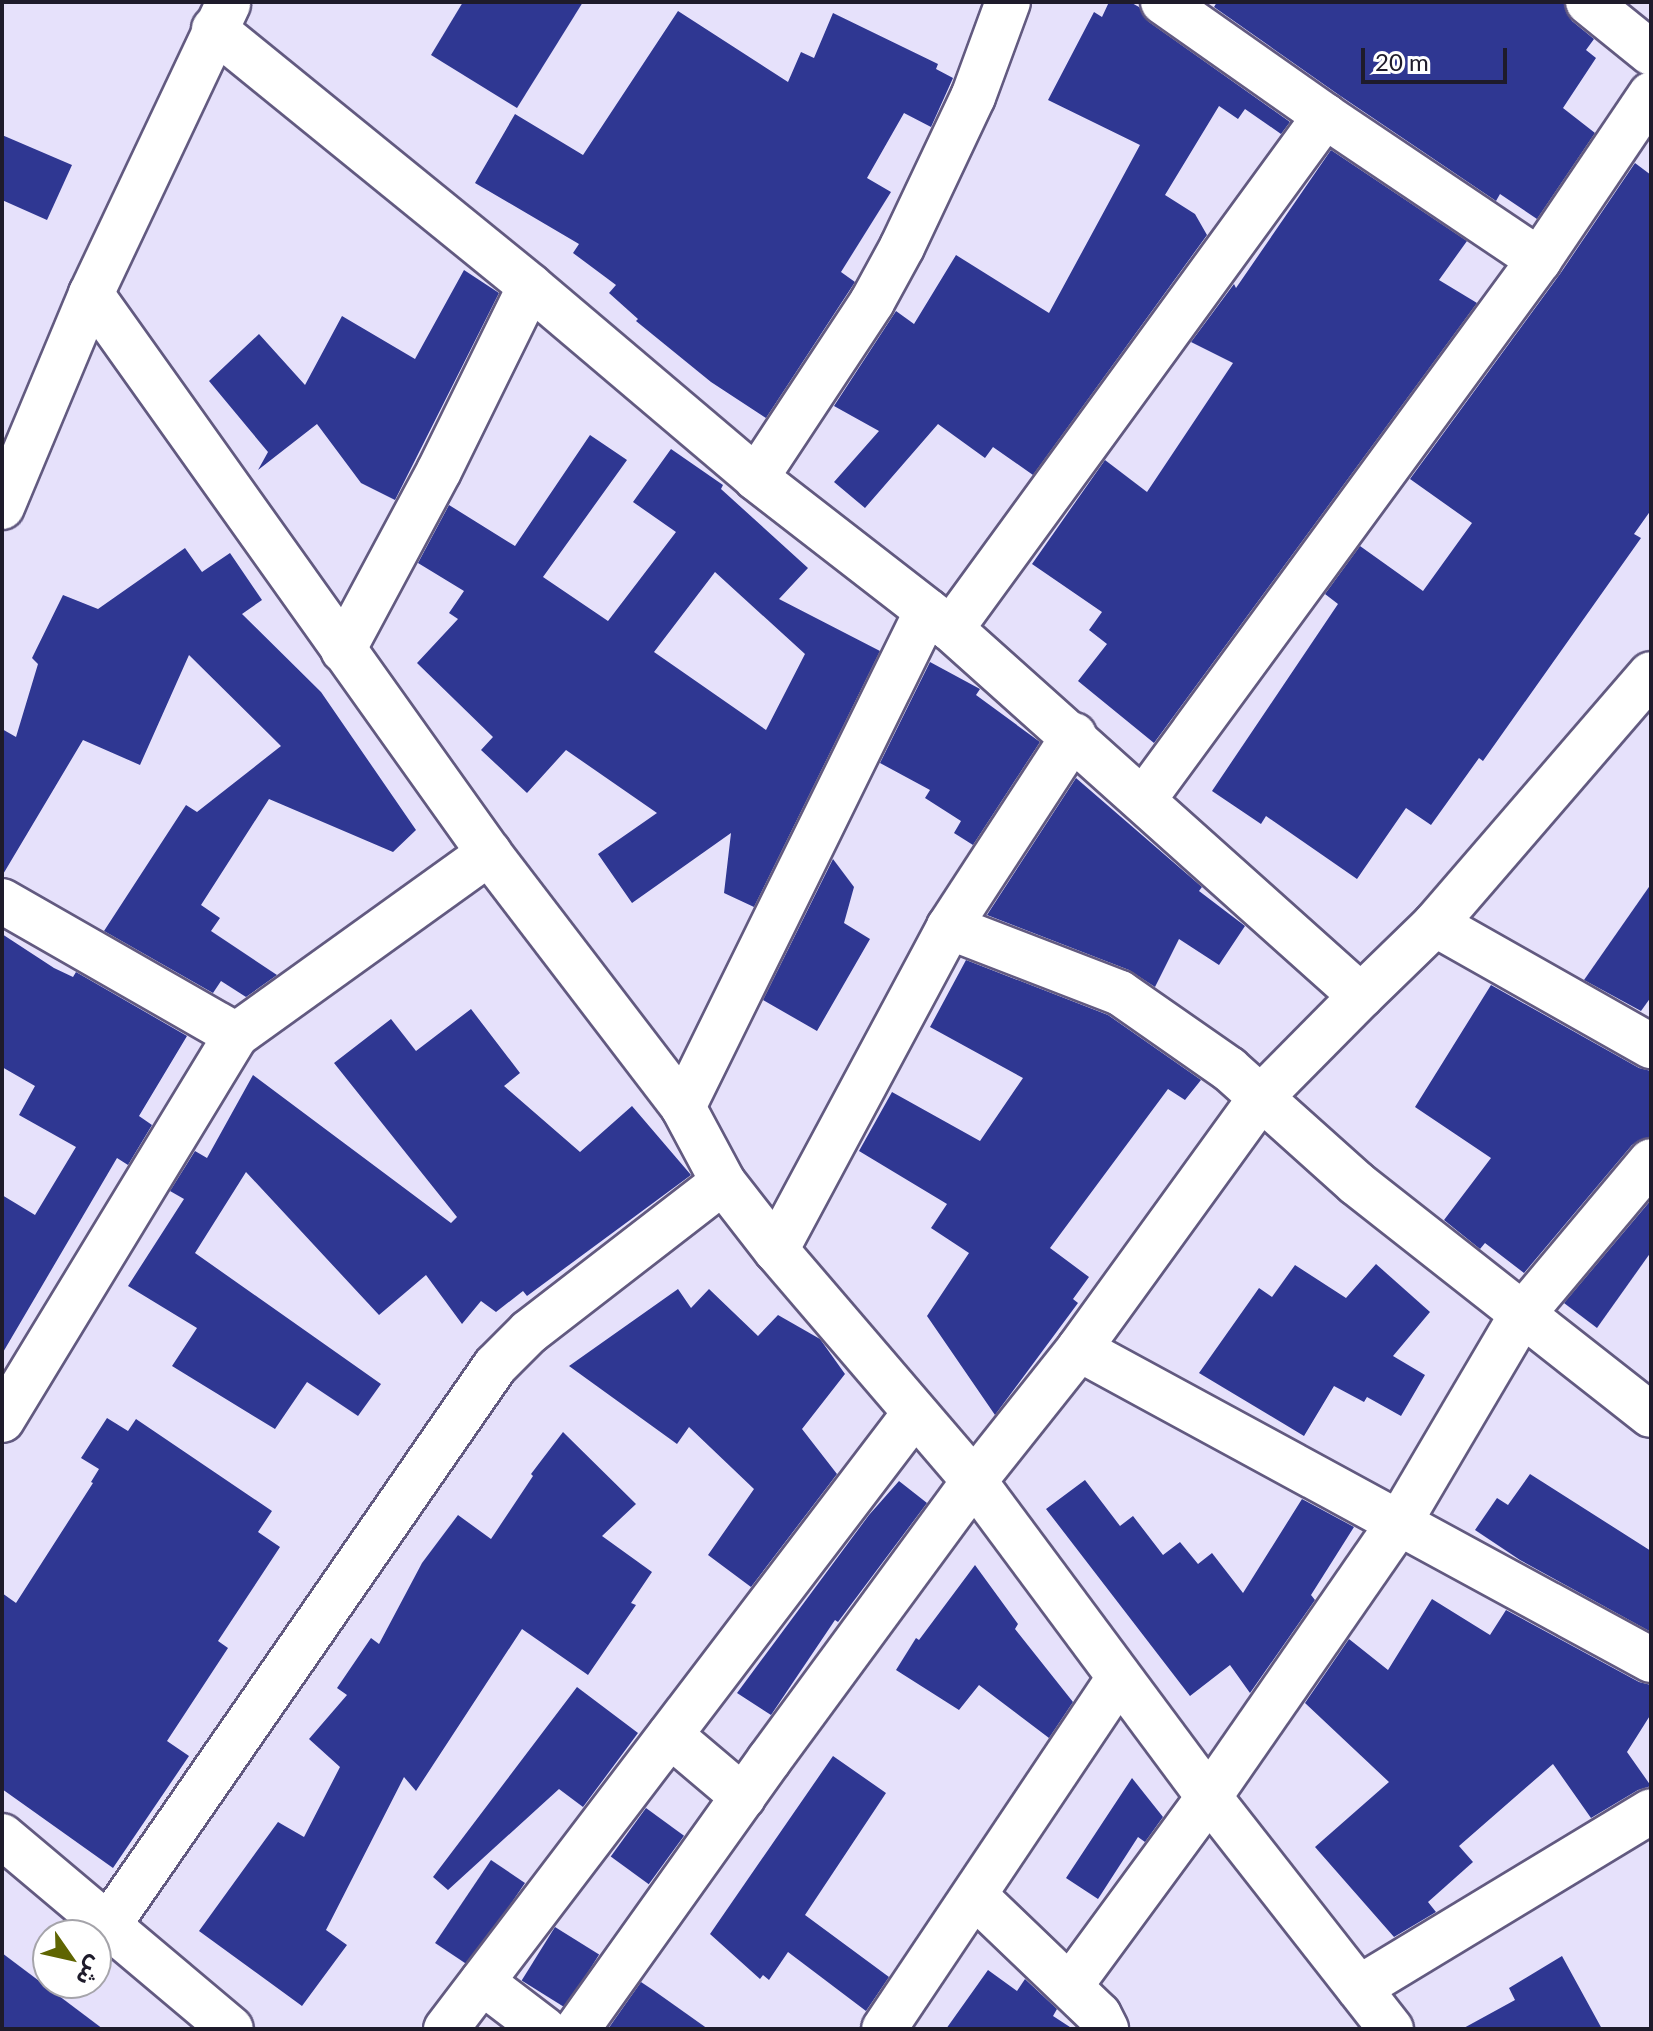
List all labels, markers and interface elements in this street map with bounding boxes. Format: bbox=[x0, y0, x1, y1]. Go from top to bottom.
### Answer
scale bar bbox=[1365, 32, 1511, 82]
text: 20 m bbox=[1375, 47, 1429, 76]
north arrow bbox=[32, 1919, 112, 1999]
text: ش bbox=[71, 1952, 110, 1992]

